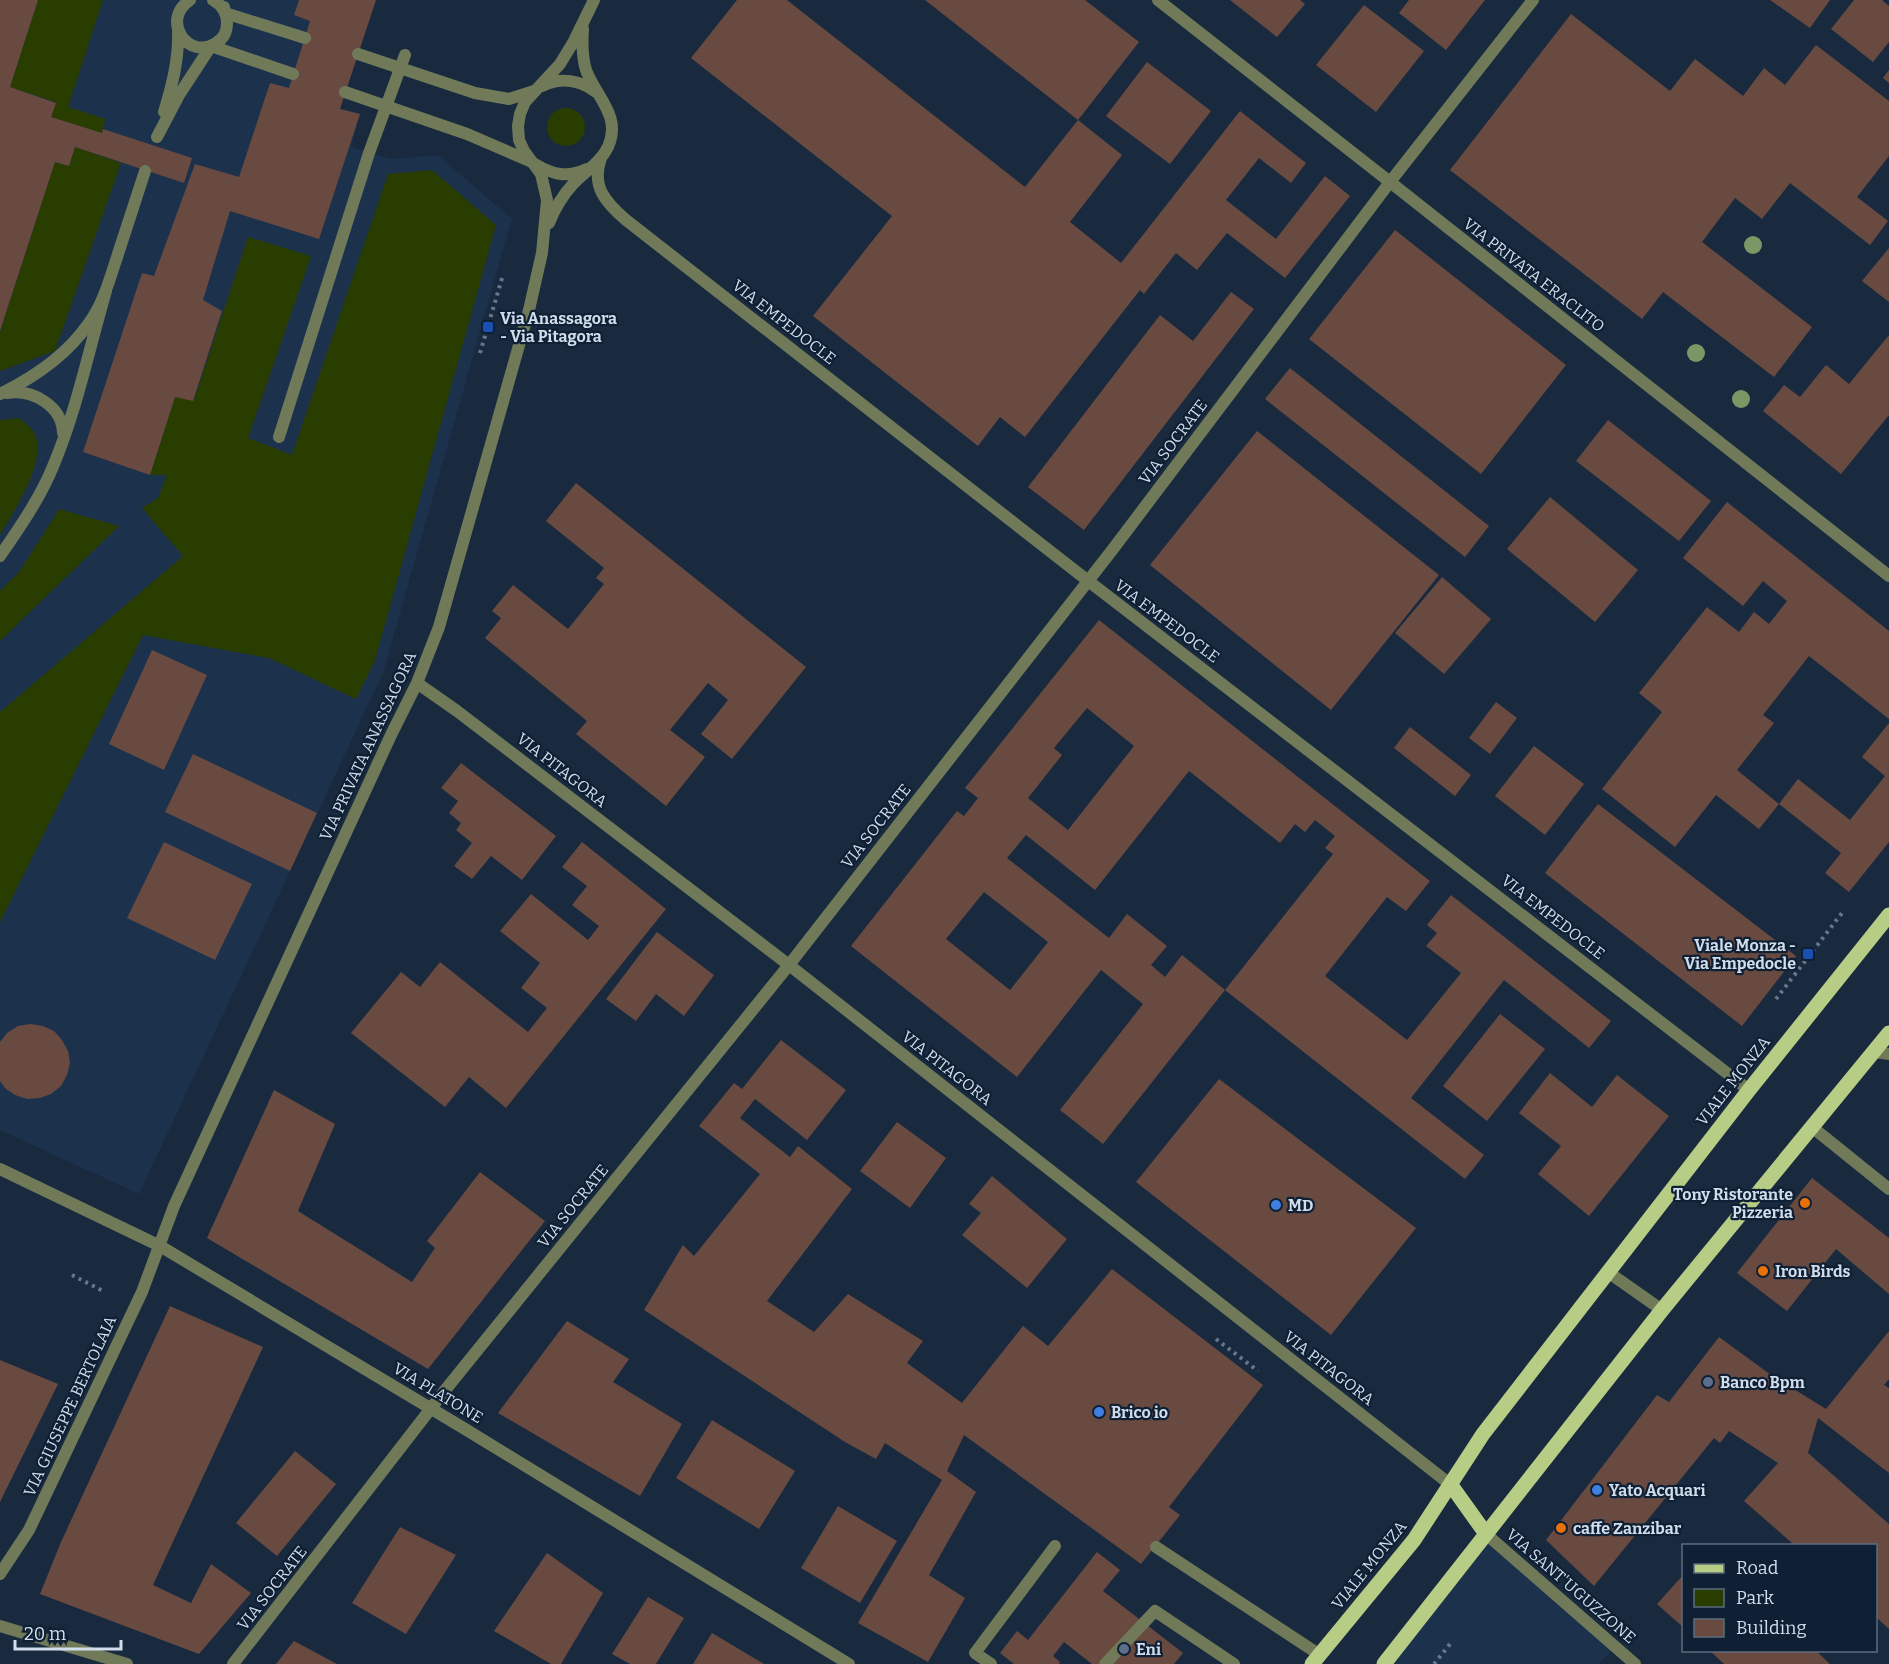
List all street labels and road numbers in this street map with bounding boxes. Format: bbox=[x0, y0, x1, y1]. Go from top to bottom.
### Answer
street label: VIA PRIVATA ERACLITO bbox=[1460, 214, 1608, 336]
street label: VIA EMPEDOCLE bbox=[728, 276, 840, 368]
street label: VIA SOCRATE bbox=[1135, 396, 1211, 488]
street label: VIA EMPEDOCLE bbox=[1111, 575, 1223, 667]
street label: VIA PRIVATA ANASSAGORA bbox=[316, 648, 421, 844]
street label: VIA PITAGORA bbox=[513, 729, 611, 811]
street label: VIA SOCRATE bbox=[837, 780, 915, 872]
street label: VIA EMPEDOCLE bbox=[1497, 871, 1609, 963]
street label: VIA PITAGORA bbox=[898, 1027, 996, 1109]
street label: VIALE MONZA bbox=[1692, 1032, 1774, 1129]
street label: VIA SOCRATE bbox=[534, 1161, 612, 1251]
street label: VIA GIUSEPPE BERTOLAIA bbox=[20, 1312, 121, 1499]
street label: VIA PITAGORA bbox=[1280, 1327, 1378, 1409]
street label: VIA PLATONE bbox=[390, 1359, 486, 1427]
street label: VIALE MONZA bbox=[1328, 1517, 1411, 1613]
street label: VIA SANT'UGUZZONE bbox=[1502, 1525, 1640, 1647]
street label: VIA SOCRATE bbox=[233, 1542, 311, 1634]

